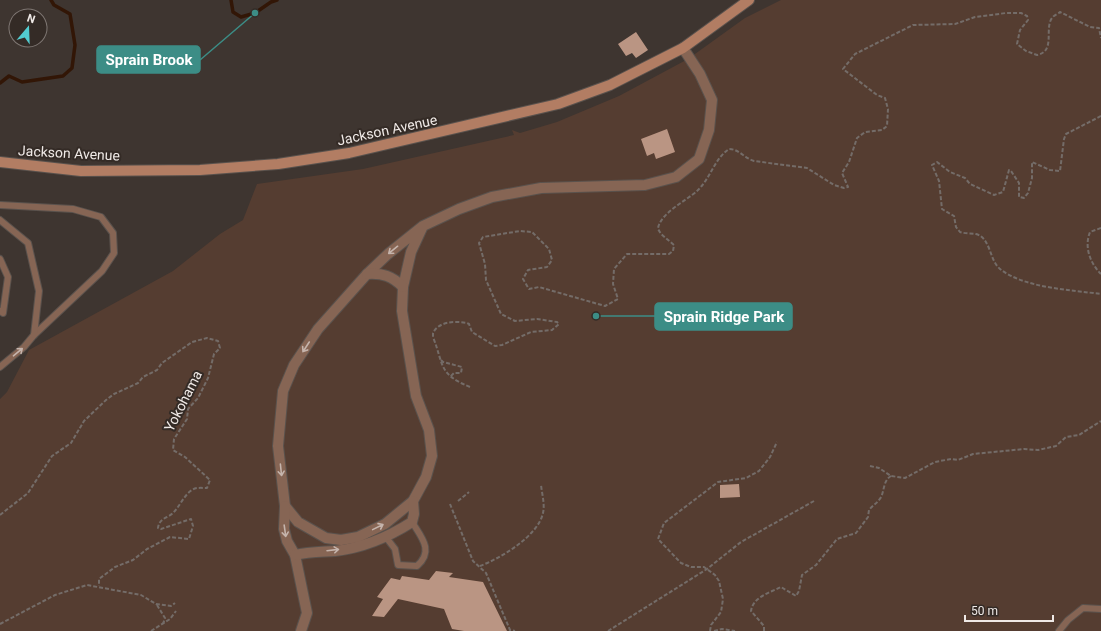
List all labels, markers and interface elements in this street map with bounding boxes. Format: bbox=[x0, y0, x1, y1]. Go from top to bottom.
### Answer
north arrow bbox=[8, 8, 48, 48]
text: N bbox=[25, 12, 37, 27]
callout: Sprain Brook bbox=[97, 46, 200, 73]
text: Sprain Brook bbox=[106, 51, 193, 69]
street label: Jackson Avenue bbox=[335, 112, 439, 148]
street label: Jackson Avenue bbox=[18, 142, 120, 164]
one-way arrow bbox=[387, 246, 398, 254]
callout: Sprain Ridge Park bbox=[655, 303, 792, 330]
text: Sprain Ridge Park bbox=[664, 308, 785, 326]
one-way arrow bbox=[302, 341, 311, 352]
one-way arrow bbox=[13, 348, 23, 357]
street label: Yokohama bbox=[161, 368, 205, 434]
one-way arrow bbox=[277, 463, 284, 476]
one-way arrow bbox=[372, 523, 384, 530]
one-way arrow bbox=[281, 524, 289, 537]
one-way arrow bbox=[327, 547, 340, 554]
scale bar bbox=[965, 597, 1053, 623]
text: 50 m bbox=[971, 604, 998, 618]

